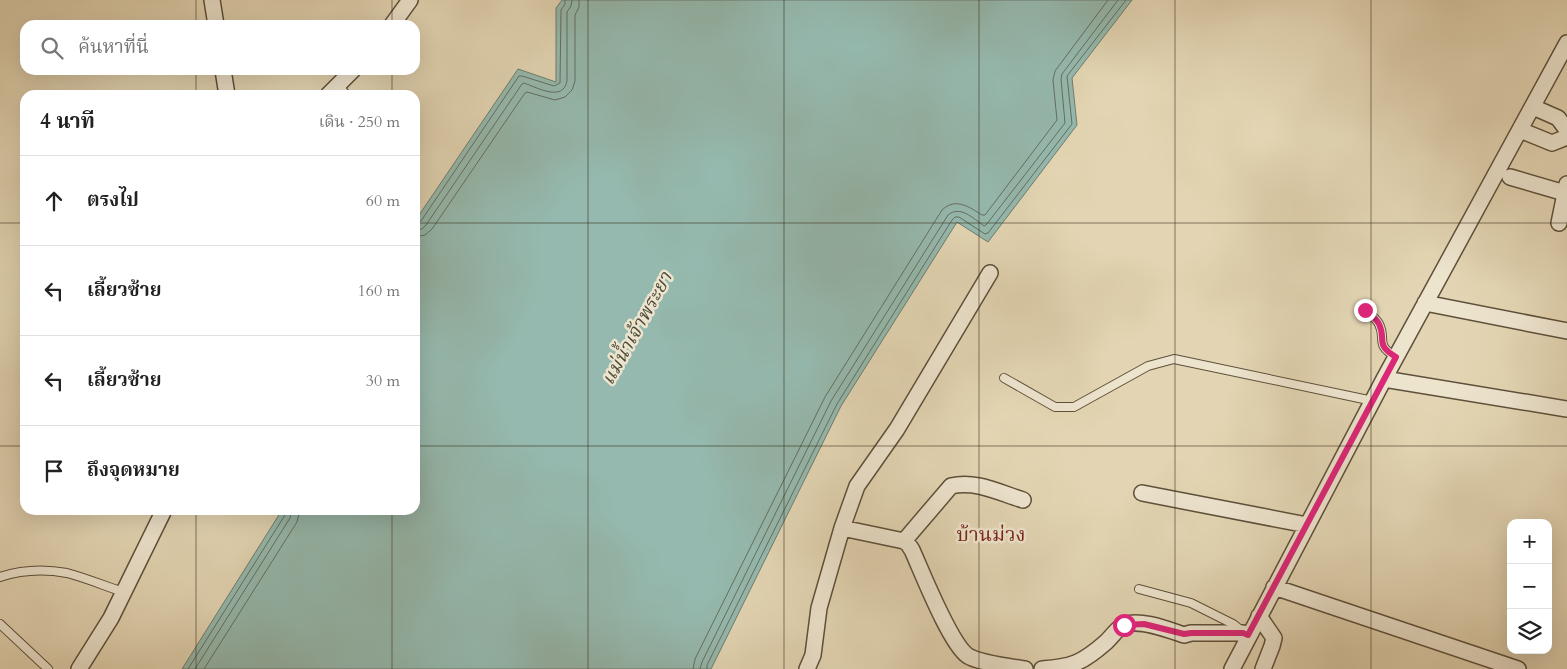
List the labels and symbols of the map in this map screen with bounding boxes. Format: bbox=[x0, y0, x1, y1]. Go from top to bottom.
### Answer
water label: แม่น้ำเจ้าพระยา bbox=[593, 266, 679, 390]
route end bbox=[1354, 299, 1377, 322]
district label: บ้านม่วง bbox=[957, 521, 1025, 548]
route start bbox=[1113, 614, 1136, 637]

